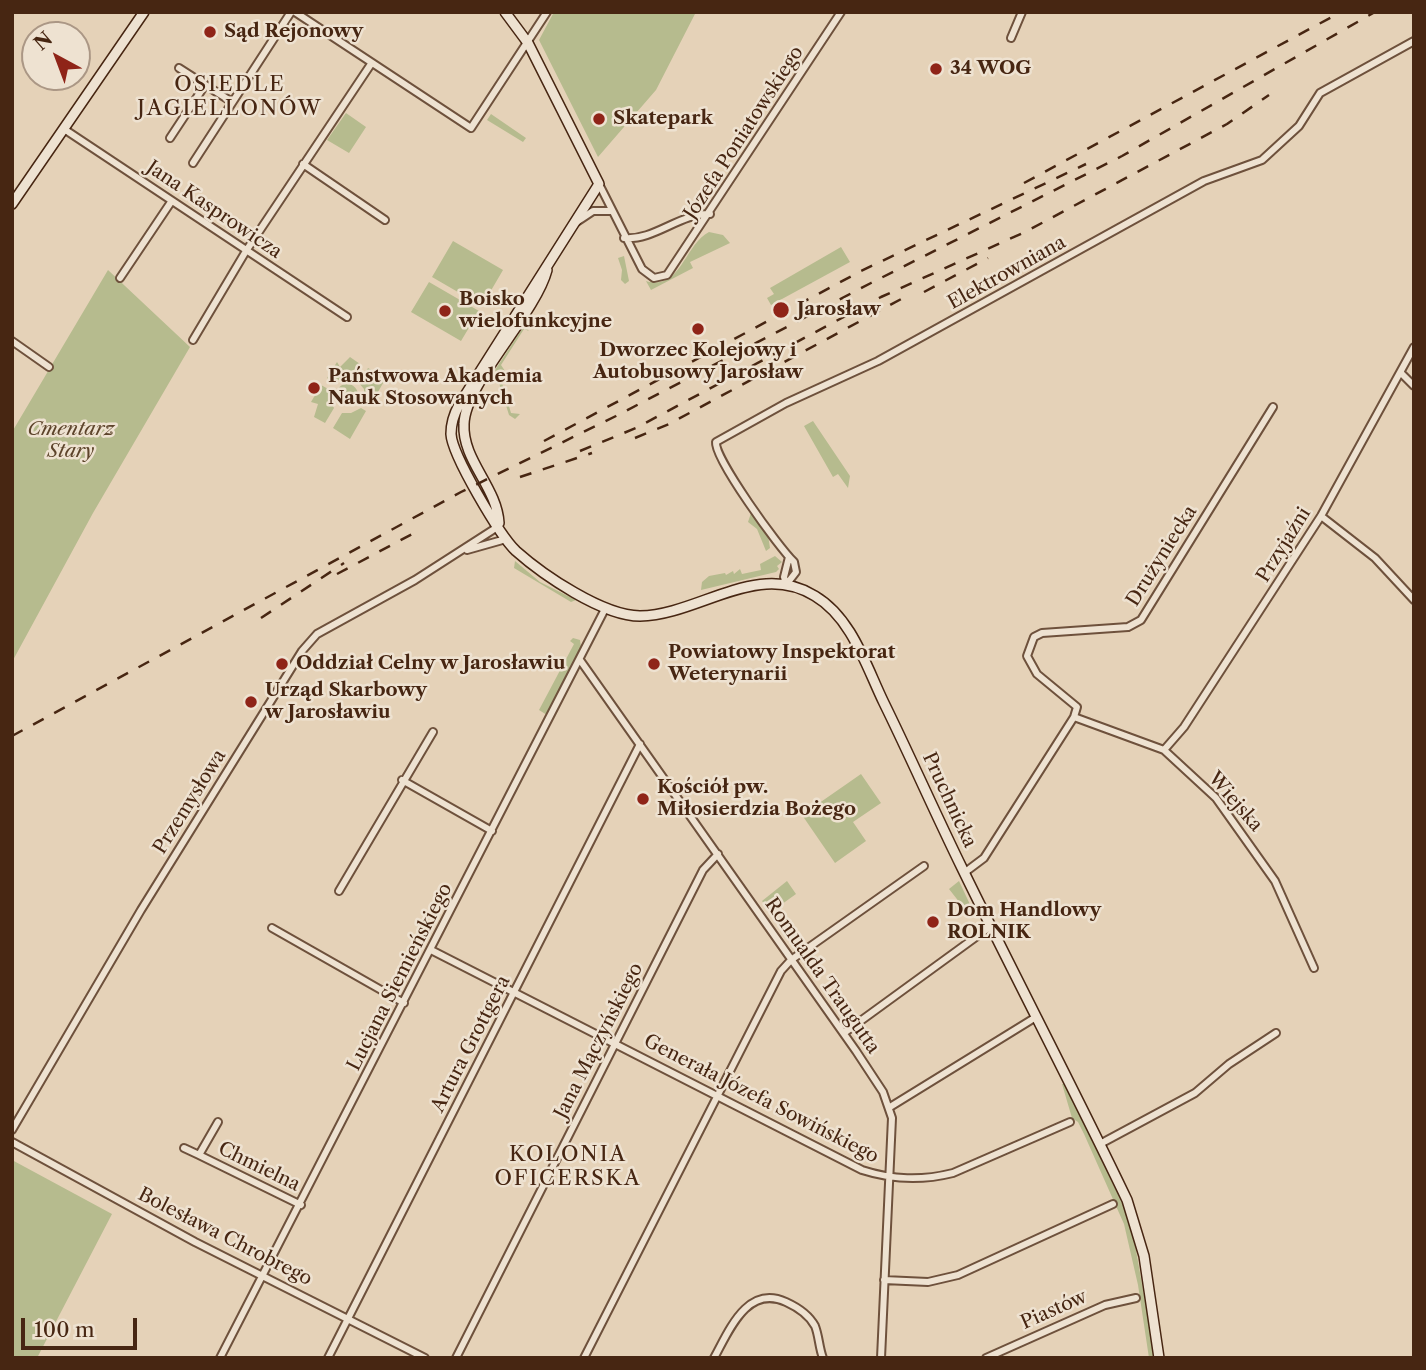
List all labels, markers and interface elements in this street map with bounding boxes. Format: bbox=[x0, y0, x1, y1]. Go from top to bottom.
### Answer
north arrow bbox=[21, 21, 91, 91]
place label: Sąd Rejonowy bbox=[224, 21, 363, 43]
marker: Sąd Rejonowy bbox=[202, 24, 218, 40]
text: N bbox=[29, 27, 57, 55]
street label: Józefa Poniatowskiego bbox=[679, 42, 809, 224]
place label: 34 WOG bbox=[950, 58, 1031, 80]
marker: 34 WOG bbox=[928, 61, 944, 77]
district label: OSIEDLE JAGIELLONÓW bbox=[139, 72, 321, 122]
place label: Skatepark bbox=[613, 108, 713, 130]
marker: Skatepark bbox=[591, 111, 607, 127]
street label: Jana Kasprowicza bbox=[142, 156, 286, 264]
street label: Elektrowniana bbox=[944, 231, 1070, 315]
place label: Boisko wielofunkcyjne bbox=[459, 289, 612, 333]
place label: Jarosław bbox=[797, 299, 881, 321]
marker: Jarosław bbox=[771, 300, 791, 320]
marker: Boisko wielofunkcyjne bbox=[437, 303, 453, 319]
marker: Dworzec Kolejowy i Autobusowy Jarosław bbox=[690, 321, 706, 337]
place label: Dworzec Kolejowy i Autobusowy Jarosław bbox=[593, 340, 803, 384]
place label: Państwowa Akademia Nauk Stosowanych bbox=[328, 366, 542, 410]
marker: Państwowa Akademia Nauk Stosowanych bbox=[306, 380, 322, 396]
park label: Cmentarz Stary bbox=[27, 419, 115, 463]
street label: Drużyniecka bbox=[1122, 501, 1202, 611]
street label: Przyjaźni bbox=[1252, 503, 1316, 587]
place label: Powiatowy Inspektorat Weterynarii bbox=[668, 642, 895, 686]
place label: Oddział Celny w Jarosławiu bbox=[296, 653, 566, 675]
marker: Oddział Celny w Jarosławiu bbox=[274, 656, 290, 672]
marker: Powiatowy Inspektorat Weterynarii bbox=[646, 656, 662, 672]
place label: Urząd Skarbowy w Jarosławiu bbox=[265, 680, 427, 724]
marker: Urząd Skarbowy w Jarosławiu bbox=[243, 694, 259, 710]
street label: Przemysłowa bbox=[149, 746, 231, 858]
street label: Pruchnicka bbox=[917, 749, 981, 851]
street label: Wiejska bbox=[1203, 768, 1267, 836]
place label: Kościół pw. Miłosierdzia Bożego bbox=[657, 777, 856, 821]
marker: Kościół pw. Miłosierdzia Bożego bbox=[635, 791, 651, 807]
street label: Lucjana Siemieńskiego bbox=[343, 879, 457, 1075]
street label: Romualda Traugutta bbox=[760, 894, 884, 1058]
place label: Dom Handlowy ROLNIK bbox=[947, 900, 1101, 944]
marker: Dom Handlowy ROLNIK bbox=[925, 914, 941, 930]
street label: Jana Mączyńskiego bbox=[550, 959, 648, 1123]
street label: Artura Grottgera bbox=[427, 972, 515, 1116]
street label: Generała Józefa Sowińskiego bbox=[640, 1030, 882, 1168]
street label: Chmielna bbox=[214, 1137, 304, 1197]
district label: KOLONIA OFICERSKA bbox=[496, 1142, 640, 1192]
street label: Bolesława Chrobrego bbox=[134, 1183, 316, 1291]
street label: Piastów bbox=[1017, 1285, 1091, 1335]
scale bar bbox=[24, 1304, 140, 1348]
text: 100 m bbox=[34, 1317, 95, 1342]

